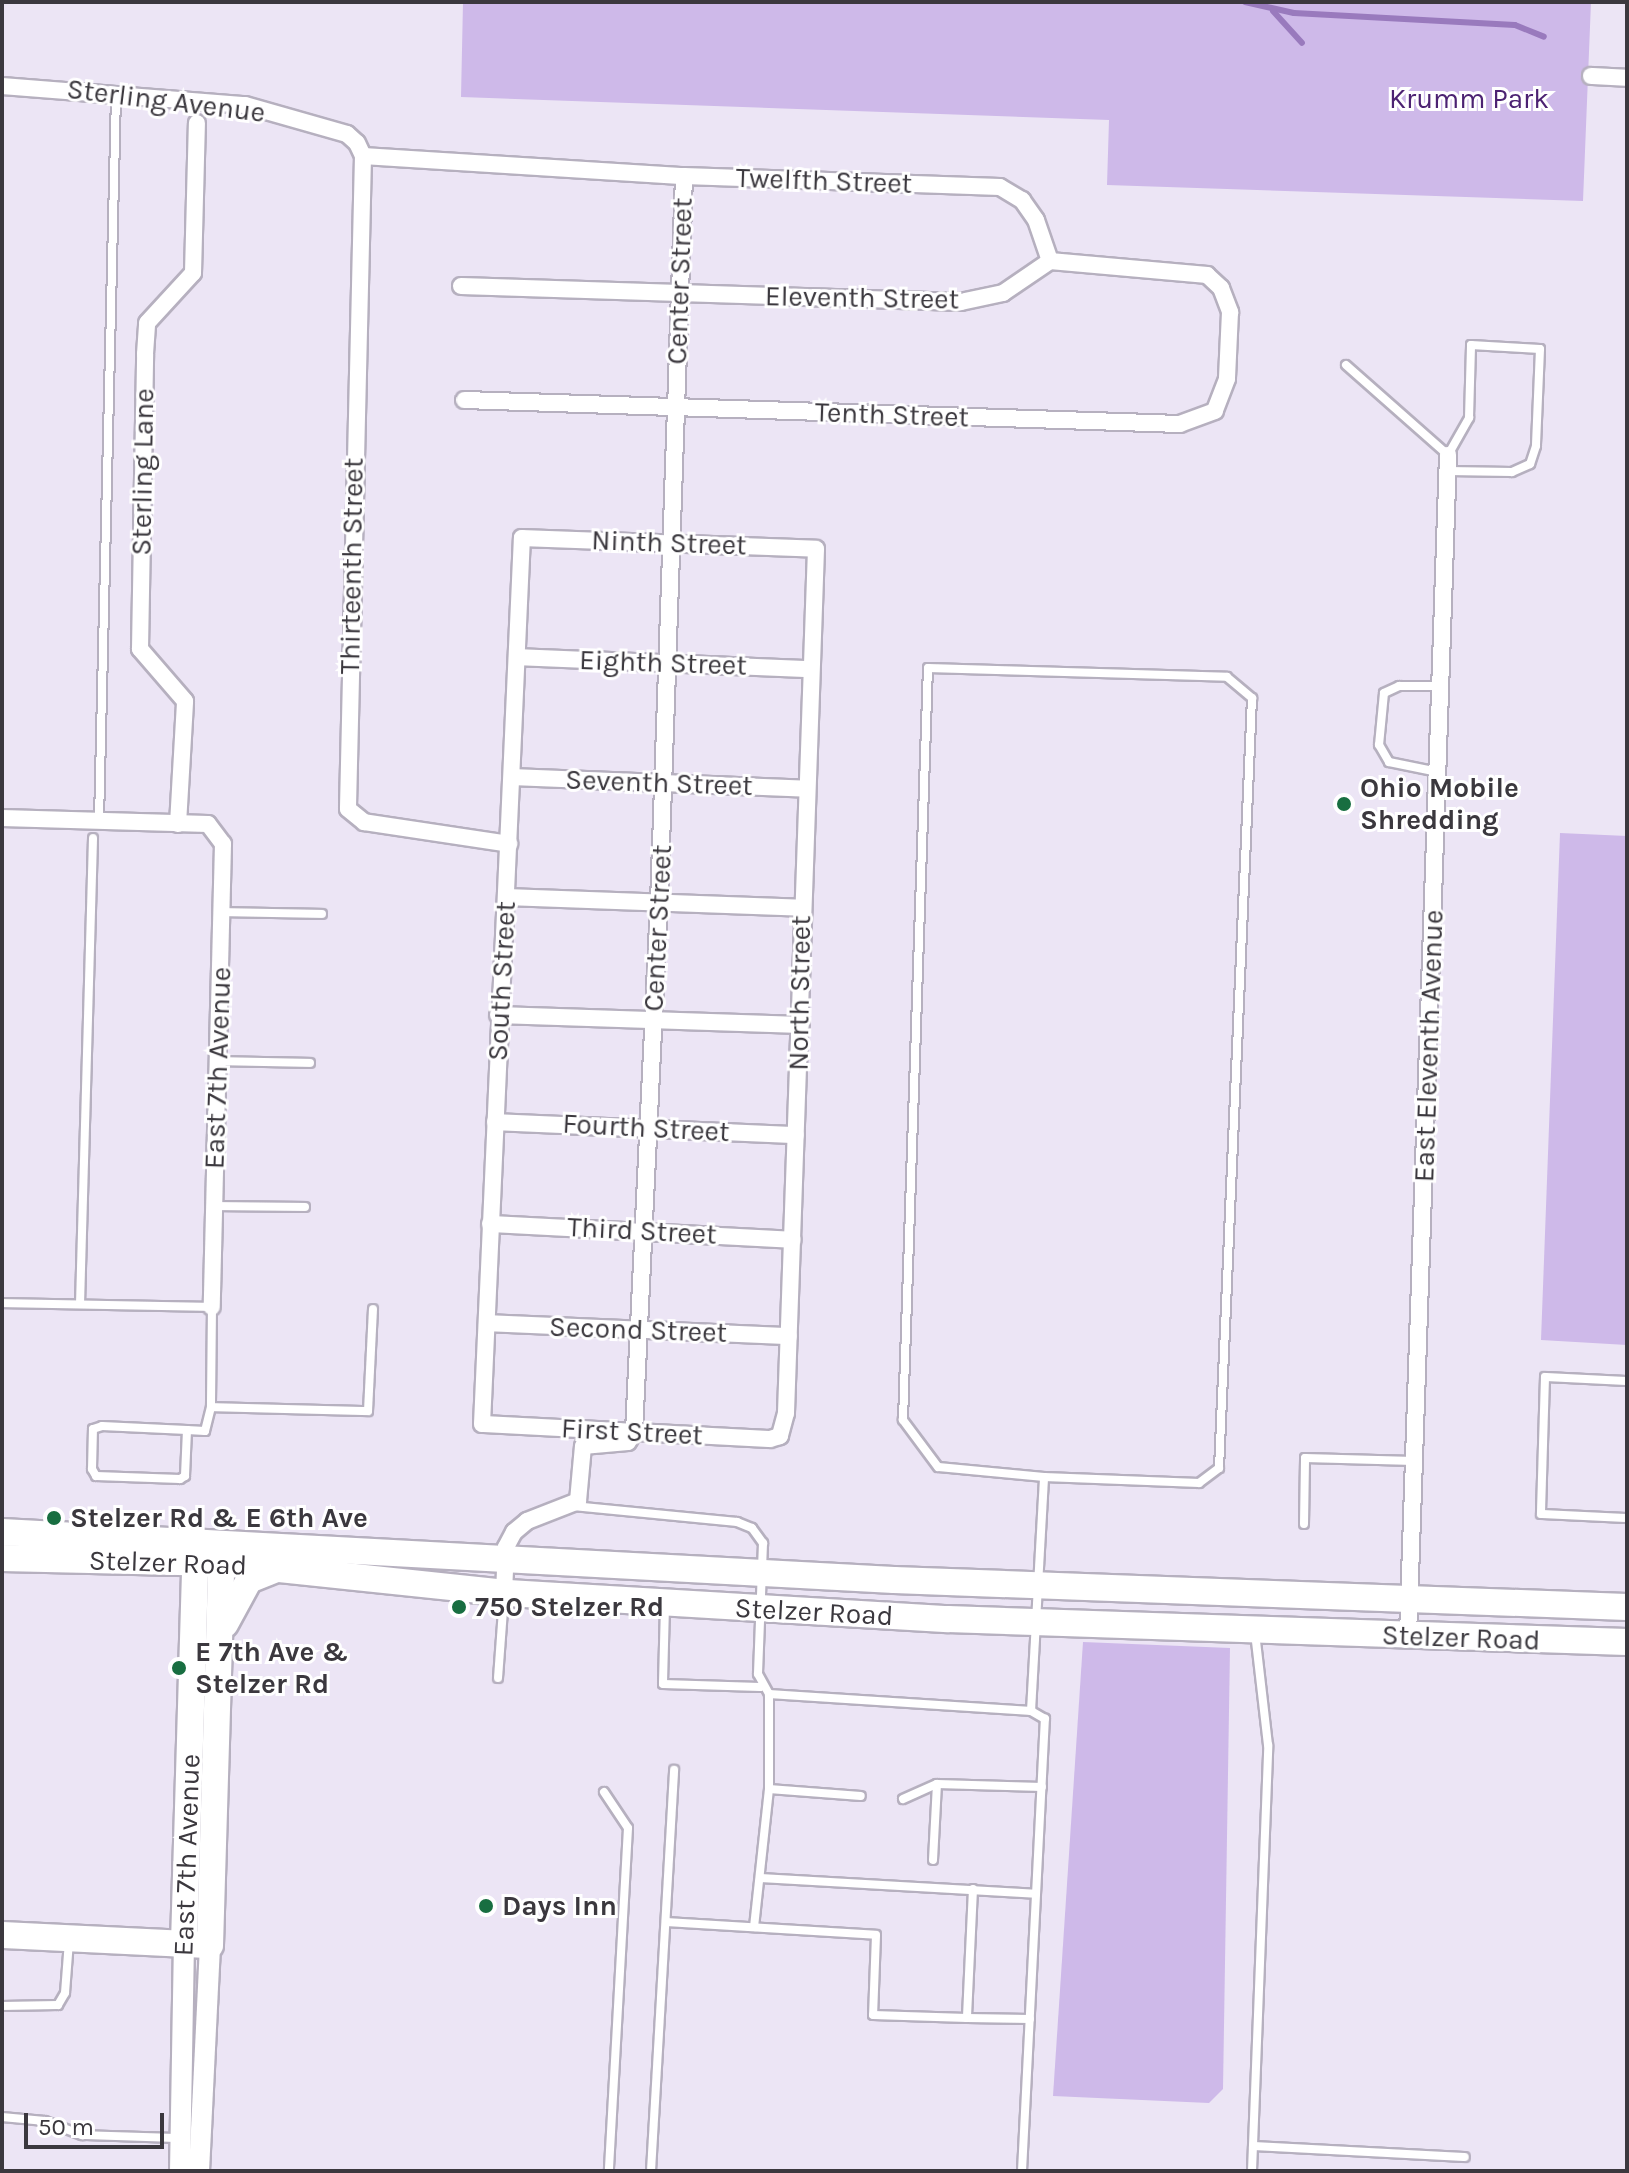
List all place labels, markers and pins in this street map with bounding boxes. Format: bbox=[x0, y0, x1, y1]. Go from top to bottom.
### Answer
place label: Ohio Mobile Shredding bbox=[1360, 771, 1519, 837]
marker: Ohio Mobile Shredding bbox=[1335, 795, 1353, 813]
place label: Stelzer Rd & E 6th Ave bbox=[70, 1501, 368, 1535]
marker: Stelzer Rd & E 6th Ave bbox=[45, 1509, 63, 1527]
place label: 750 Stelzer Rd bbox=[475, 1590, 664, 1624]
marker: 750 Stelzer Rd bbox=[450, 1598, 468, 1616]
place label: E 7th Ave & Stelzer Rd bbox=[195, 1635, 348, 1701]
marker: E 7th Ave & Stelzer Rd bbox=[170, 1659, 188, 1677]
place label: Days Inn bbox=[502, 1889, 617, 1923]
marker: Days Inn bbox=[477, 1897, 495, 1915]

